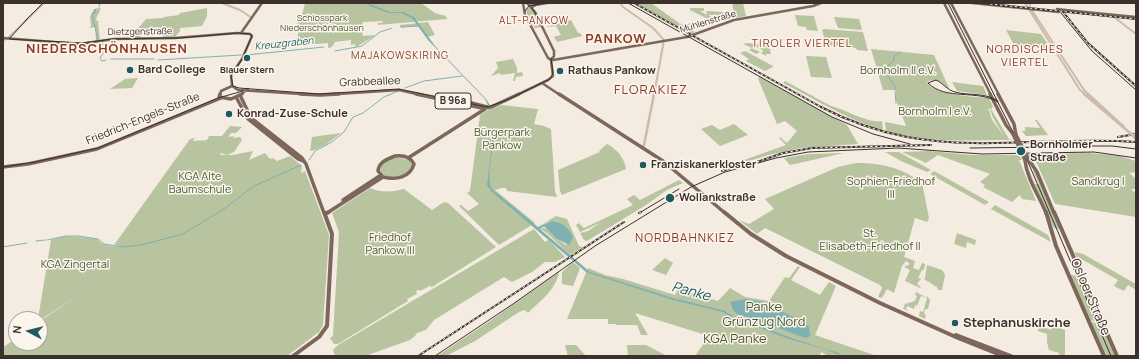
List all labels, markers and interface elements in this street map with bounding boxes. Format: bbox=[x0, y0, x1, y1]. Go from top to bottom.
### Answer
street label: Mühlenstraße bbox=[679, 8, 737, 36]
park label: Schlosspark Niederschönhausen bbox=[280, 13, 364, 34]
district label: ALT-PANKOW bbox=[498, 15, 570, 27]
street label: Dietzgenstraße bbox=[108, 26, 172, 38]
district label: PANKOW bbox=[585, 31, 647, 47]
water label: Kreuzgraben bbox=[254, 35, 314, 53]
district label: TIROLER VIERTEL bbox=[752, 37, 852, 51]
district label: NIEDERSCHÖNHAUSEN bbox=[26, 41, 188, 57]
district label: NORDISCHES VIERTEL bbox=[986, 43, 1064, 69]
district label: MAJAKOWSKIRING bbox=[351, 50, 449, 62]
marker: Blauer Stern bbox=[242, 53, 252, 63]
place label: Bard College bbox=[138, 63, 206, 77]
place label: Rathaus Pankow bbox=[568, 64, 656, 78]
park label: Bornholm II e.V. bbox=[860, 64, 936, 78]
marker: Bard College bbox=[125, 65, 135, 75]
place label: Blauer Stern bbox=[220, 65, 274, 75]
marker: Rathaus Pankow bbox=[555, 66, 565, 76]
street label: Grabbeallee bbox=[339, 74, 401, 90]
district label: FLORAKIEZ bbox=[614, 82, 688, 98]
street label: Friedrich-Engels-Straße bbox=[84, 90, 202, 148]
road number: B 96a bbox=[435, 93, 471, 109]
park label: Bornholm I e.V. bbox=[898, 105, 972, 119]
place label: Konrad-Zuse-Schule bbox=[237, 107, 348, 121]
marker: Konrad-Zuse-Schule bbox=[224, 109, 234, 119]
park label: Bürgerpark Pankow bbox=[474, 126, 530, 152]
place label: Bornholmer Straße bbox=[1030, 138, 1093, 164]
marker: Bornholmer Straße bbox=[1015, 145, 1027, 157]
place label: Franziskanerkloster bbox=[651, 158, 756, 172]
marker: Franziskanerkloster bbox=[638, 160, 648, 170]
park label: KGA Alte Baumschule bbox=[169, 170, 231, 196]
park label: Sophien-Friedhof III bbox=[847, 175, 935, 201]
park label: Sandkrug I bbox=[1071, 175, 1125, 189]
place label: Wollankstraße bbox=[679, 191, 756, 205]
marker: Wollankstraße bbox=[664, 192, 676, 204]
park label: St. Elisabeth-Friedhof II bbox=[819, 227, 921, 253]
park label: Friedhof Pankow III bbox=[365, 231, 415, 257]
district label: NORDBAHNKIEZ bbox=[635, 232, 735, 246]
street label: Osloer Straße bbox=[1067, 256, 1113, 338]
park label: KGA Zingertal bbox=[41, 258, 109, 272]
water label: Panke bbox=[670, 279, 712, 305]
park label: Panke Grünzug Nord bbox=[722, 299, 806, 330]
north arrow bbox=[8, 311, 48, 351]
place label: Stephanuskirche bbox=[963, 315, 1071, 331]
marker: Stephanuskirche bbox=[950, 318, 960, 328]
text: N bbox=[9, 325, 25, 334]
park label: KGA Panke bbox=[703, 331, 767, 347]

